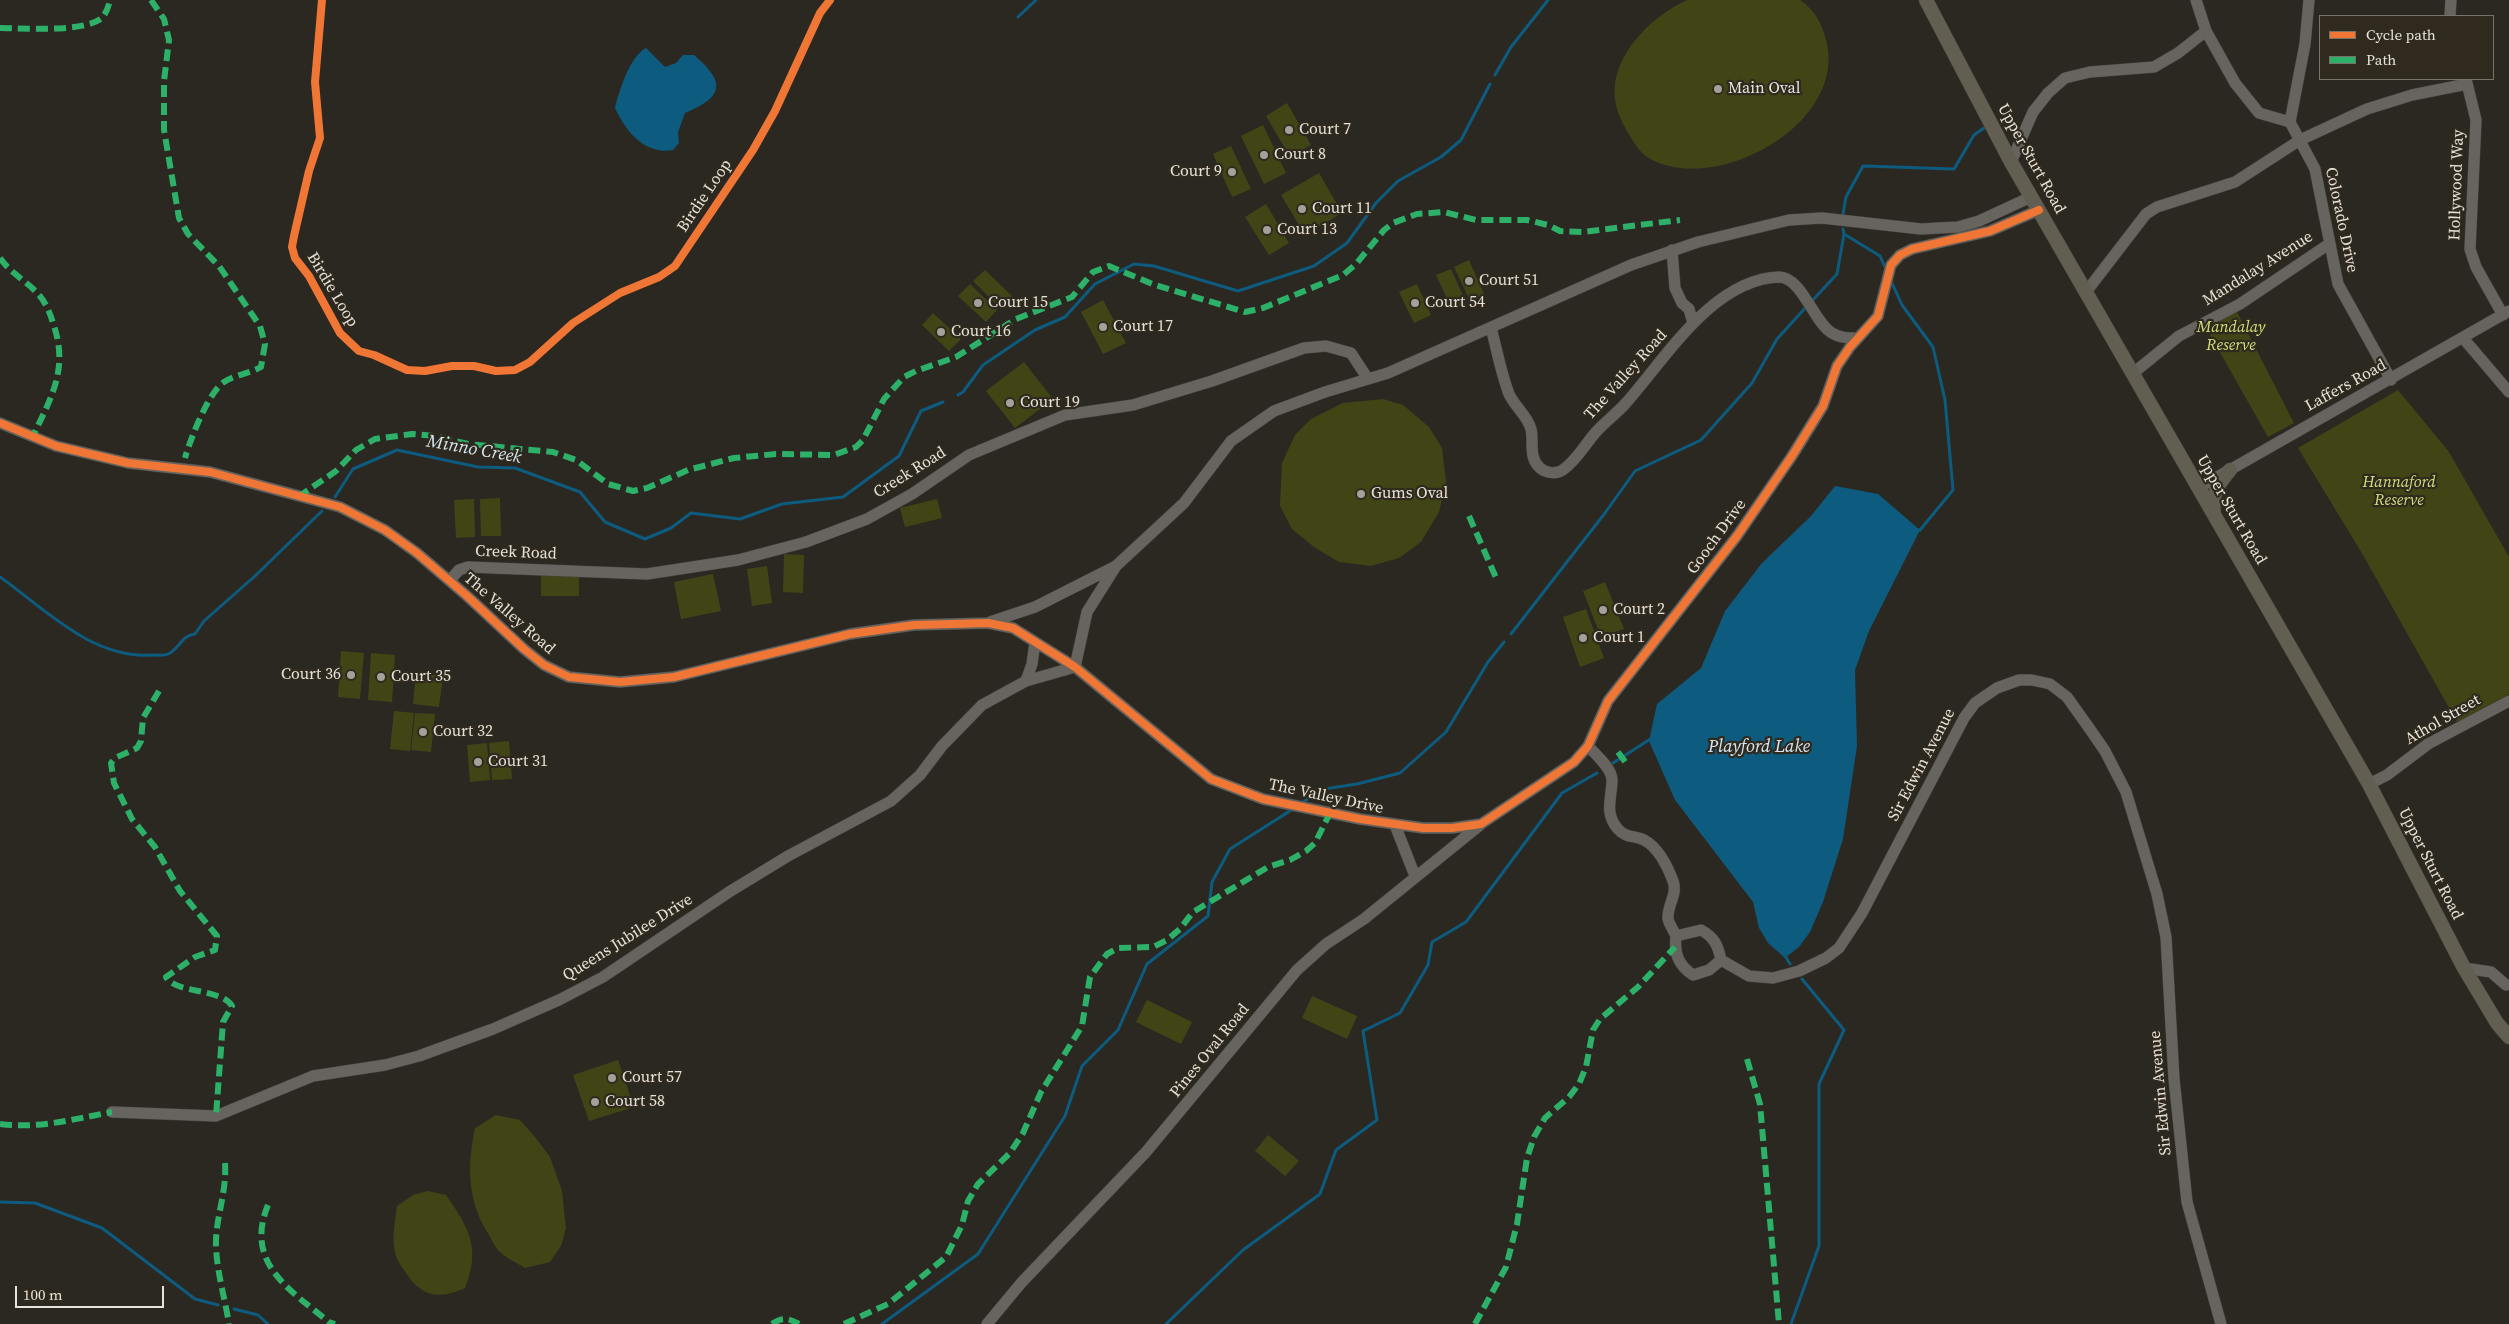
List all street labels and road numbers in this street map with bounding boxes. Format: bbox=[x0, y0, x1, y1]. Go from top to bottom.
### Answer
street label: Upper Sturt Road bbox=[1993, 101, 2069, 217]
street label: Hollywood Way bbox=[2445, 129, 2469, 241]
street label: Birdie Loop bbox=[674, 156, 736, 236]
street label: Colorado Drive bbox=[2320, 166, 2362, 274]
street label: Mandalay Avenue bbox=[2199, 227, 2317, 311]
street label: Birdie Loop bbox=[302, 249, 362, 331]
street label: The Valley Road bbox=[1581, 326, 1671, 424]
street label: Laffers Road bbox=[2302, 356, 2390, 416]
street label: Creek Road bbox=[870, 443, 950, 503]
street label: Upper Sturt Road bbox=[2192, 452, 2270, 568]
street label: Gooch Drive bbox=[1683, 496, 1751, 578]
street label: Creek Road bbox=[475, 542, 557, 564]
street label: The Valley Road bbox=[459, 569, 559, 659]
street label: Athol Street bbox=[2402, 691, 2484, 749]
street label: Sir Edwin Avenue bbox=[1884, 705, 1960, 825]
street label: The Valley Drive bbox=[1267, 775, 1385, 819]
street label: Upper Sturt Road bbox=[2394, 805, 2466, 923]
street label: Queens Jubilee Drive bbox=[560, 890, 696, 986]
street label: Pines Oval Road bbox=[1166, 1000, 1254, 1102]
street label: Sir Edwin Avenue bbox=[2146, 1030, 2176, 1156]

